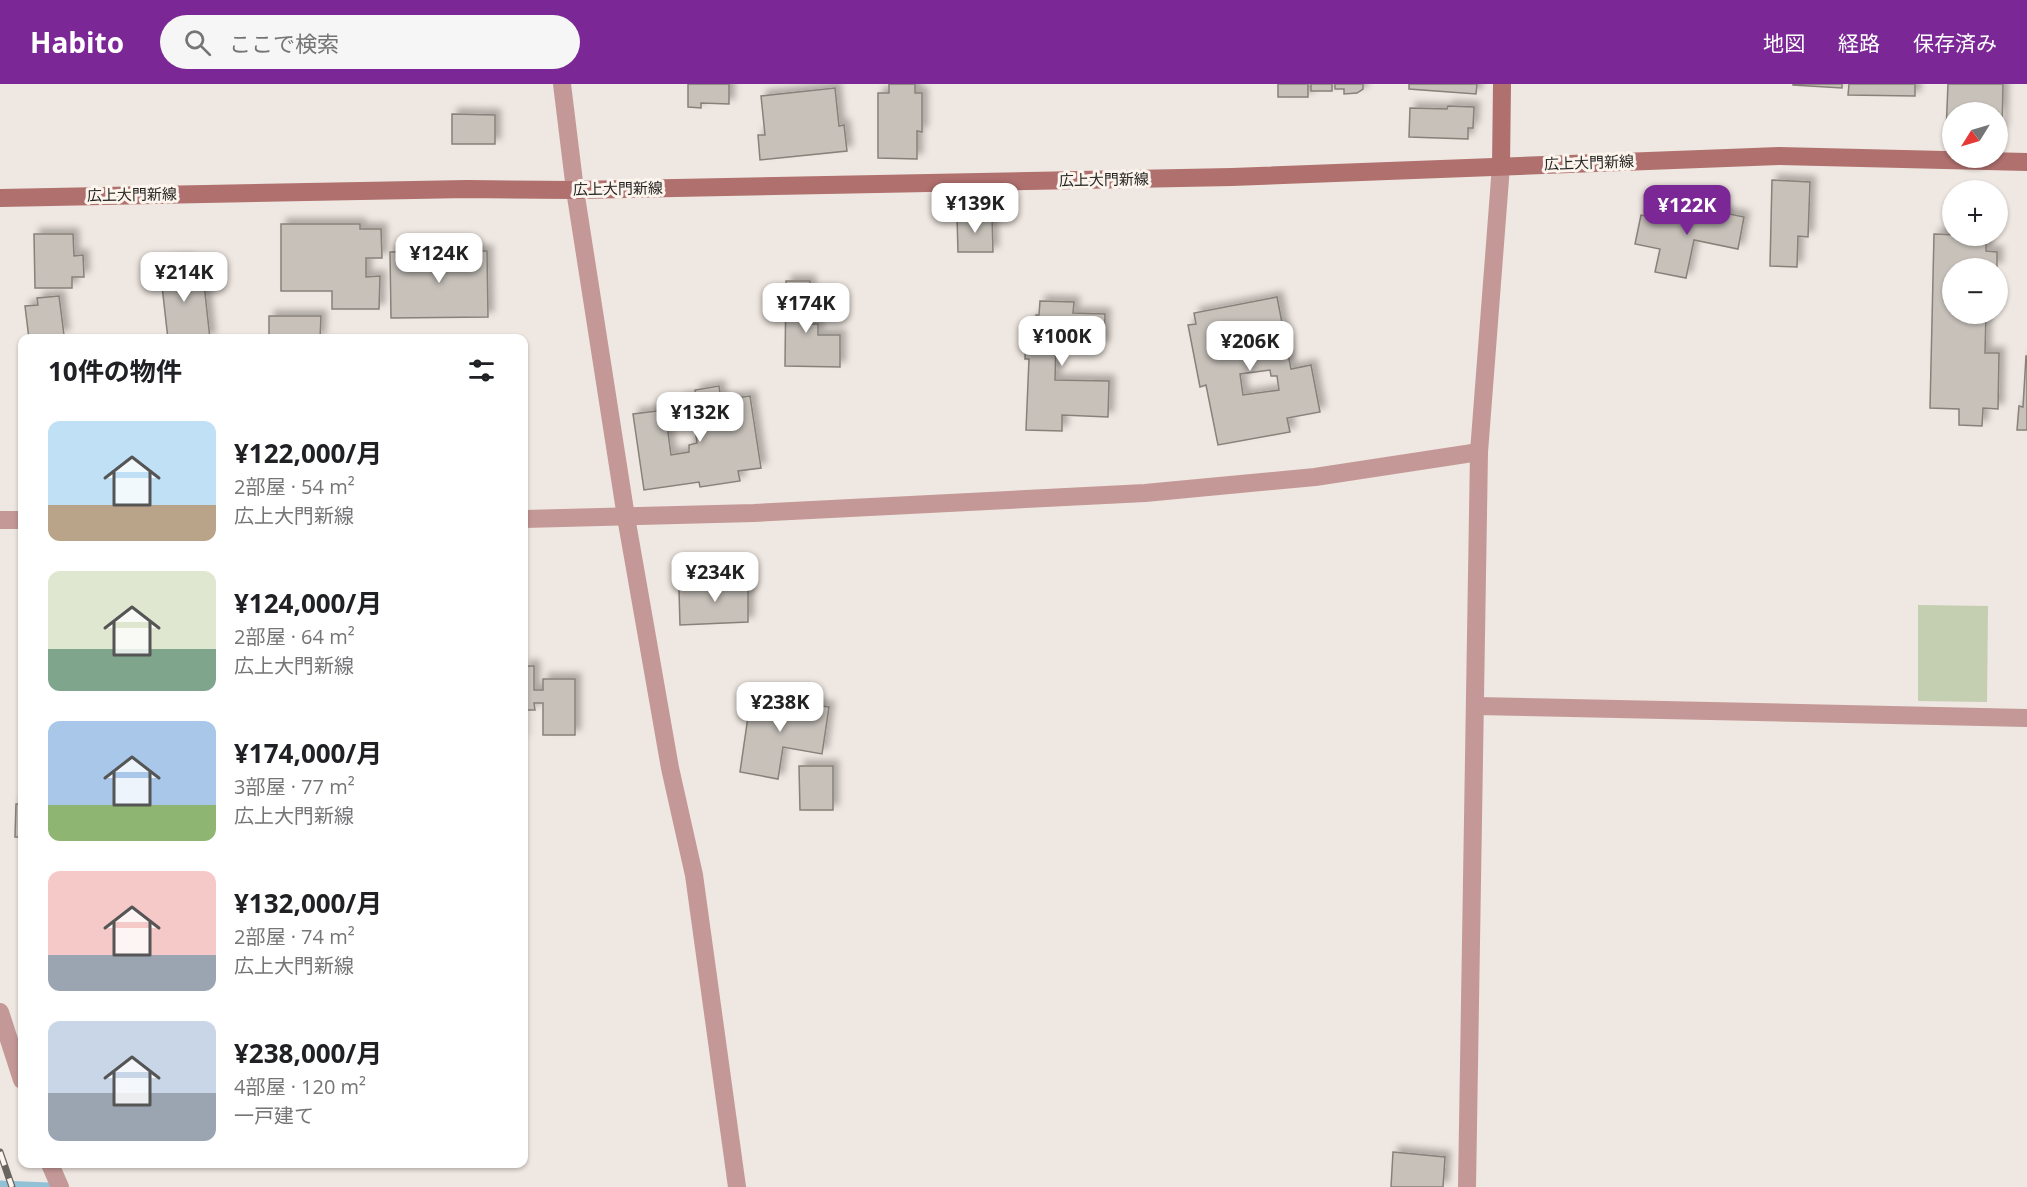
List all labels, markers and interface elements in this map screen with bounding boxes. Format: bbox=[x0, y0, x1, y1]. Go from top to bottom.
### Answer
search box bbox=[160, 15, 580, 69]
text: Habito bbox=[30, 23, 124, 61]
icon: search bbox=[181, 26, 214, 59]
text: ここで検索 bbox=[229, 28, 339, 58]
text: 地図 bbox=[1763, 29, 1805, 57]
text: 経路 bbox=[1838, 29, 1880, 57]
text: 保存済み bbox=[1913, 29, 1997, 57]
north arrow bbox=[1942, 102, 2008, 168]
map controls bbox=[1942, 102, 2008, 324]
street label: 広上大門新線 bbox=[1544, 150, 1634, 174]
street label: 広上大門新線 bbox=[1059, 168, 1149, 190]
street label: 広上大門新線 bbox=[573, 177, 663, 199]
button: + bbox=[1942, 180, 2008, 246]
street label: 広上大門新線 bbox=[87, 183, 177, 205]
pin: ¥139K bbox=[933, 183, 1017, 234]
pin: ¥122K bbox=[1645, 185, 1729, 236]
text: ¥139K bbox=[945, 189, 1005, 216]
text: ¥122K bbox=[1657, 191, 1717, 218]
pin: ¥124K bbox=[397, 233, 481, 284]
text: ¥124K bbox=[409, 239, 469, 266]
pin: ¥214K bbox=[142, 252, 226, 303]
text: ¥214K bbox=[154, 258, 214, 285]
button: − bbox=[1942, 258, 2008, 324]
pin: ¥174K bbox=[764, 283, 848, 334]
text: ¥174K bbox=[776, 289, 836, 316]
pin: ¥100K bbox=[1020, 316, 1104, 367]
pin: ¥206K bbox=[1208, 321, 1292, 372]
text: ¥100K bbox=[1032, 322, 1092, 349]
text: ¥206K bbox=[1220, 327, 1280, 354]
text: 10件の物件 bbox=[48, 353, 182, 389]
icon: filters bbox=[465, 354, 498, 387]
pin: ¥132K bbox=[658, 392, 742, 443]
text: ¥132K bbox=[670, 398, 730, 425]
text: ¥122,000/月 bbox=[234, 435, 382, 471]
icon: home bbox=[96, 445, 168, 517]
text: 2部屋 · 54 m² bbox=[234, 473, 355, 500]
text: 広上大門新線 bbox=[234, 502, 354, 529]
pin: ¥234K bbox=[673, 552, 757, 603]
text: ¥234K bbox=[685, 558, 745, 585]
text: ¥124,000/月 bbox=[234, 585, 382, 621]
icon: home bbox=[96, 595, 168, 667]
text: 2部屋 · 64 m² bbox=[234, 623, 355, 650]
text: 広上大門新線 bbox=[234, 652, 354, 679]
pin: ¥238K bbox=[738, 682, 822, 733]
text: ¥238K bbox=[750, 688, 810, 715]
text: ¥174,000/月 bbox=[234, 735, 382, 771]
icon: home bbox=[96, 745, 168, 817]
text: 3部屋 · 77 m² bbox=[234, 773, 355, 800]
text: 広上大門新線 bbox=[234, 802, 354, 829]
text: ¥132,000/月 bbox=[234, 885, 382, 921]
icon: home bbox=[96, 895, 168, 967]
text: 2部屋 · 74 m² bbox=[234, 923, 355, 950]
text: 広上大門新線 bbox=[234, 952, 354, 979]
text: ¥238,000/月 bbox=[234, 1035, 382, 1071]
icon: home bbox=[96, 1045, 168, 1117]
text: 4部屋 · 120 m² bbox=[234, 1073, 366, 1100]
text: 一戸建て bbox=[234, 1102, 314, 1129]

